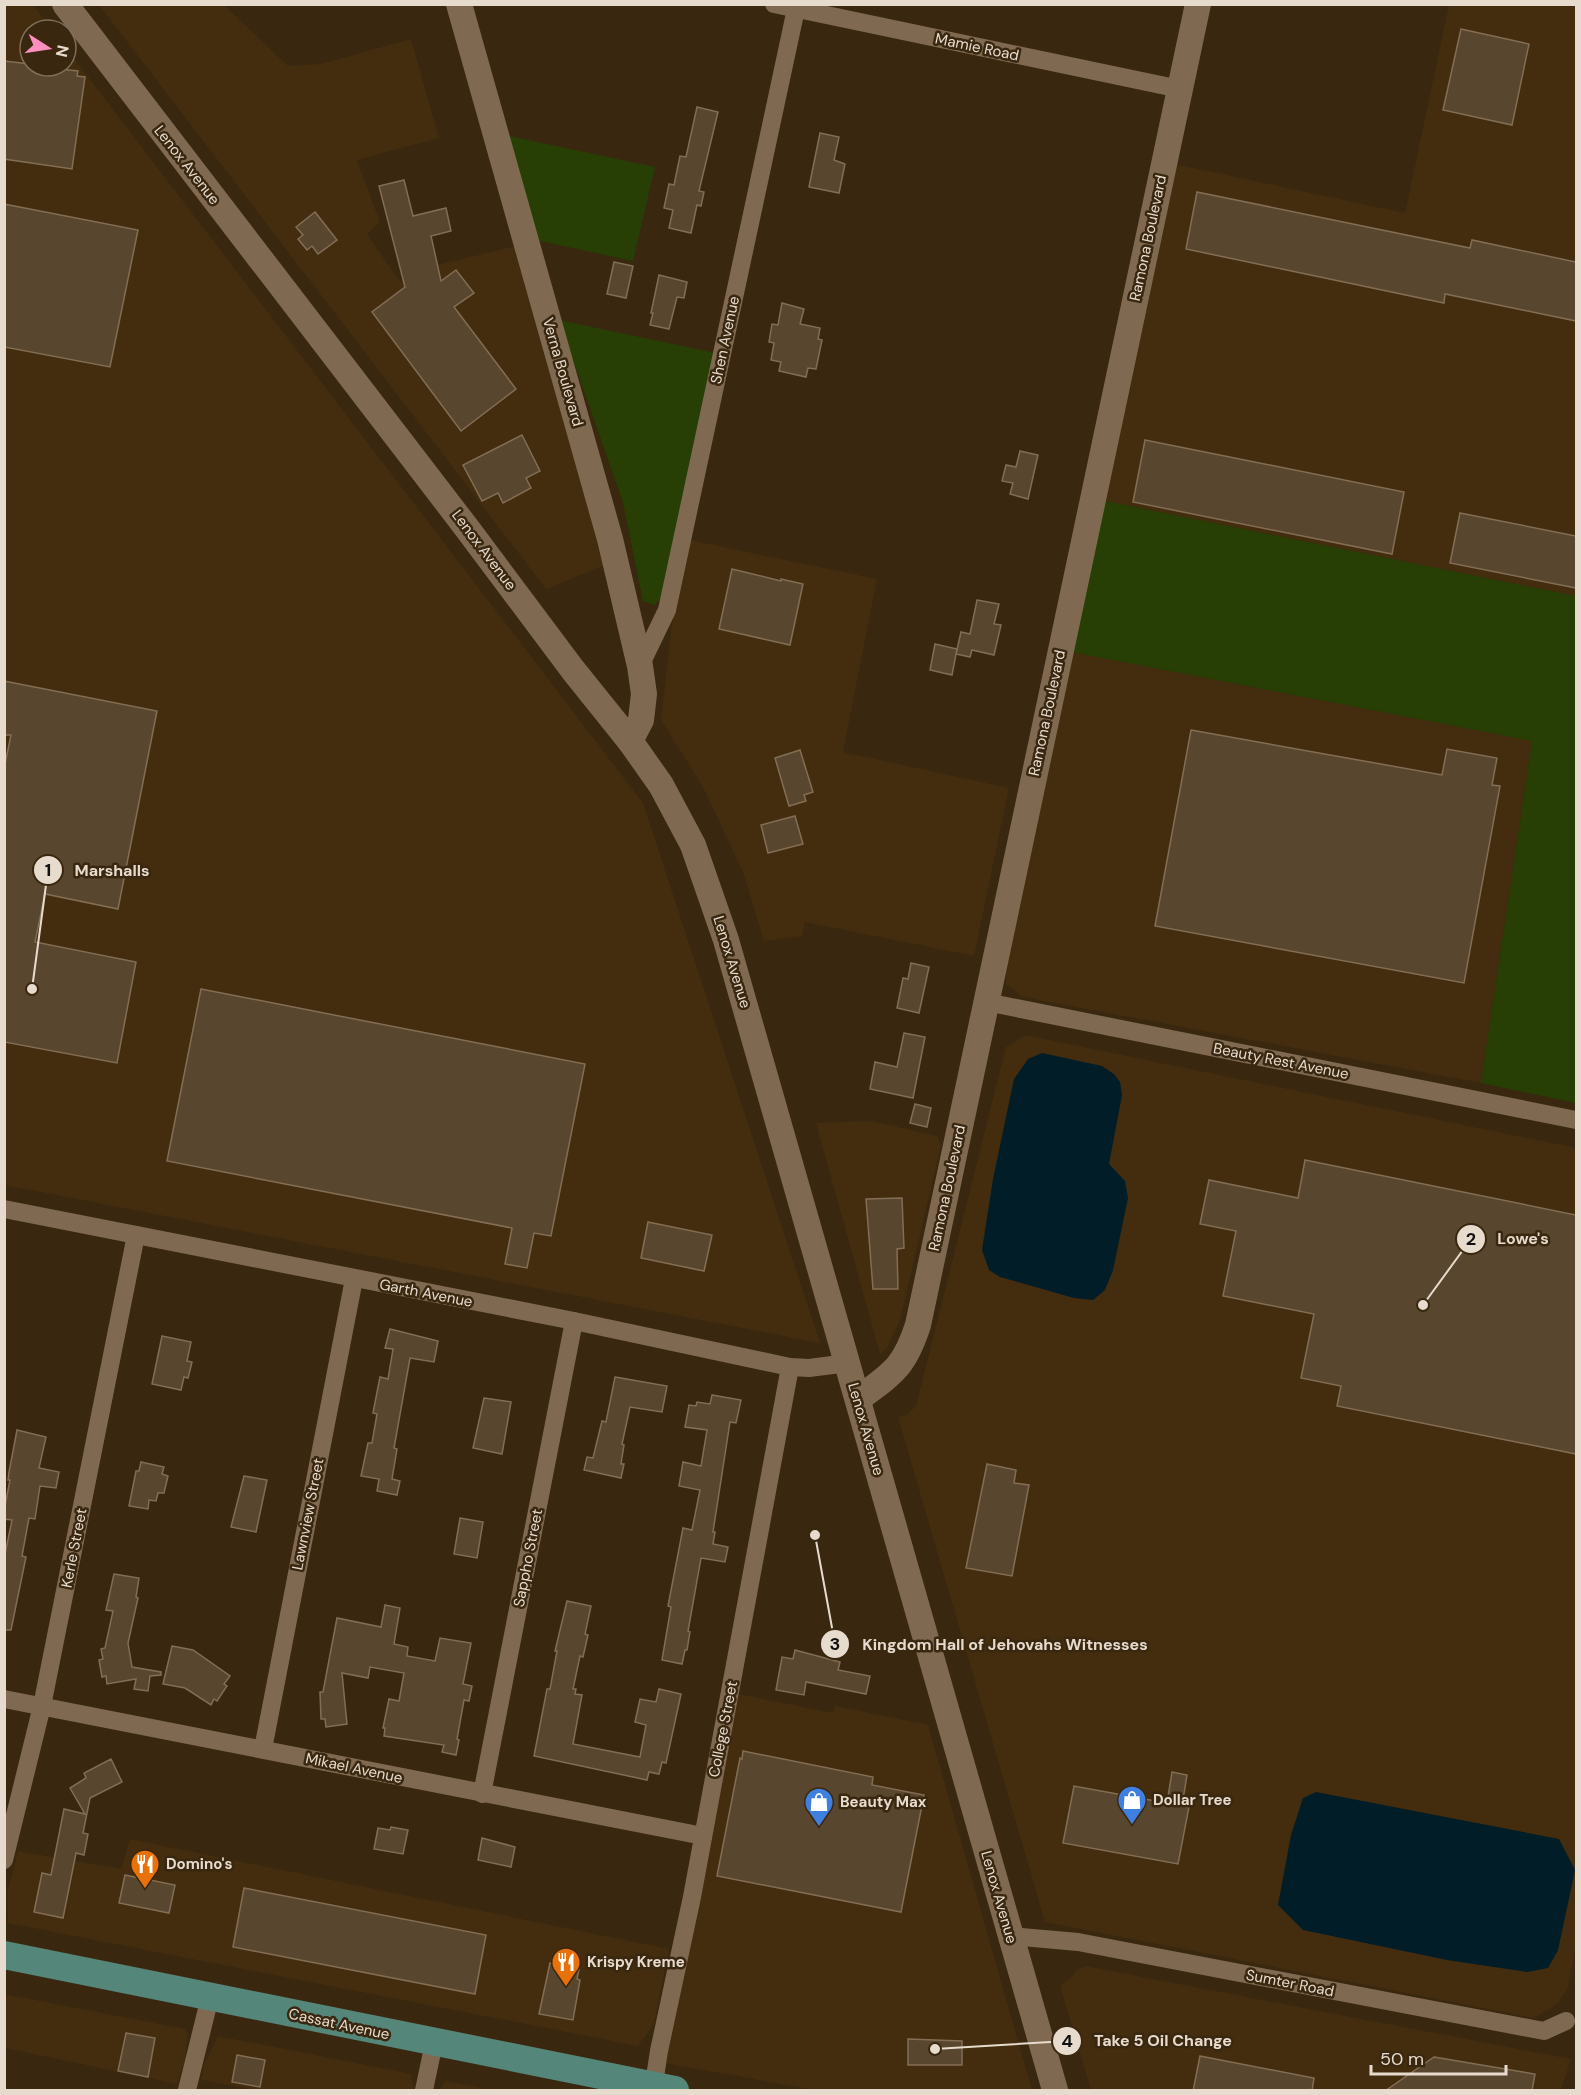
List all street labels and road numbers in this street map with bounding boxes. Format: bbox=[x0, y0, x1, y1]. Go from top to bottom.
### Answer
street label: Mamie Road bbox=[933, 28, 1021, 66]
street label: Lenox Avenue bbox=[150, 121, 224, 209]
street label: Ramona Boulevard bbox=[1125, 173, 1171, 303]
street label: Shen Avenue bbox=[706, 294, 744, 386]
street label: Verna Boulevard bbox=[538, 315, 588, 429]
street label: Lenox Avenue bbox=[447, 506, 521, 594]
street label: Ramona Boulevard bbox=[1024, 648, 1070, 778]
street label: Lenox Avenue bbox=[708, 913, 756, 1011]
street label: Beauty Rest Avenue bbox=[1212, 1038, 1350, 1084]
street label: Ramona Boulevard bbox=[924, 1123, 970, 1253]
street label: Garth Avenue bbox=[378, 1274, 474, 1312]
street label: Lenox Avenue bbox=[843, 1380, 889, 1478]
street label: Lawnview Street bbox=[287, 1456, 329, 1572]
street label: Kerle Street bbox=[56, 1506, 92, 1590]
street label: Sappho Street bbox=[509, 1507, 547, 1609]
street label: College Street bbox=[704, 1679, 742, 1779]
street label: Mikael Avenue bbox=[304, 1748, 404, 1788]
street label: Lenox Avenue bbox=[976, 1848, 1022, 1946]
street label: Sumter Road bbox=[1244, 1965, 1336, 2001]
street label: Cassat Avenue bbox=[287, 2004, 391, 2044]

